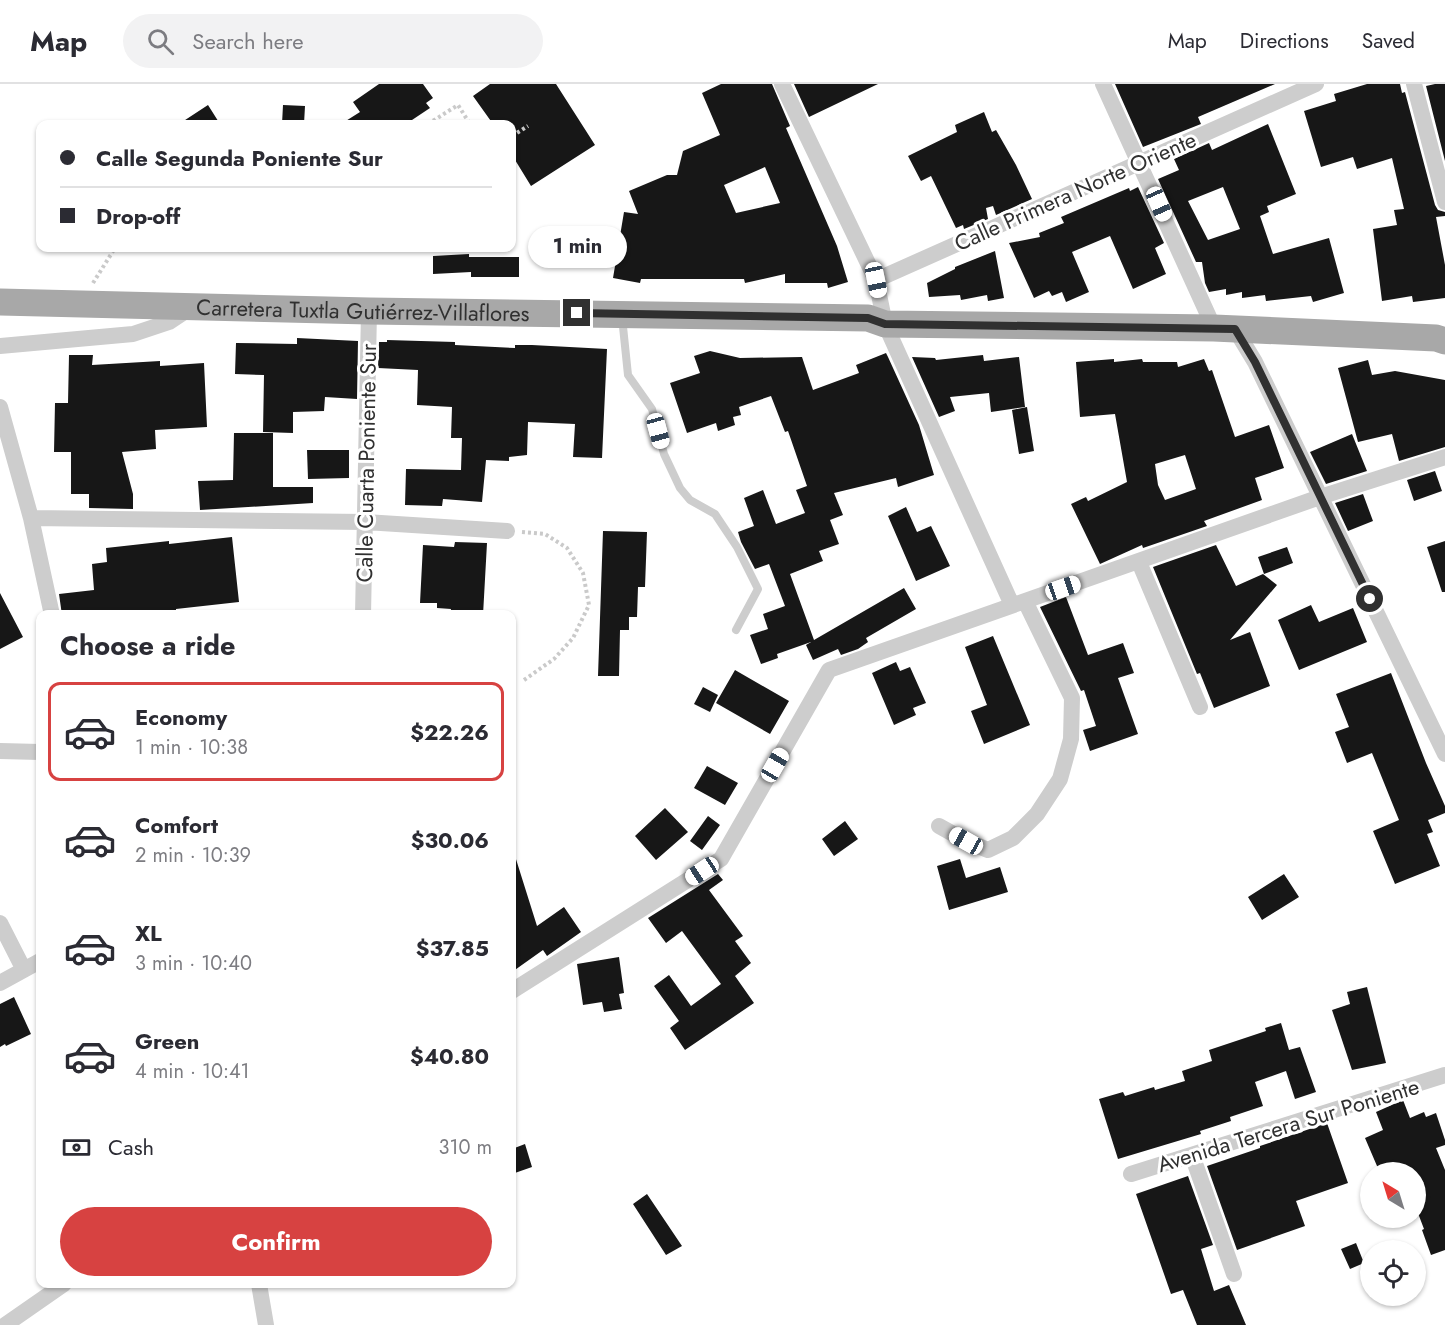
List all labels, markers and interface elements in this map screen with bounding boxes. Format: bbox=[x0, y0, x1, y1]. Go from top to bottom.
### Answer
search box bbox=[123, 14, 543, 68]
text: Map bbox=[30, 21, 87, 62]
icon: search bbox=[144, 25, 177, 58]
text: Search here bbox=[192, 25, 304, 57]
text: Map bbox=[1168, 26, 1207, 56]
text: Directions bbox=[1240, 26, 1329, 56]
text: Saved bbox=[1362, 26, 1415, 56]
street label: Calle Primera Norte Oriente bbox=[949, 123, 1201, 259]
text: Calle Segunda Poniente Sur bbox=[96, 142, 383, 174]
car bbox=[1143, 184, 1175, 224]
text: Drop-off bbox=[96, 200, 180, 232]
callout: 1 min bbox=[528, 226, 626, 268]
text: 1 min bbox=[553, 232, 602, 261]
car bbox=[863, 261, 889, 299]
street label: Carretera Tuxtla Gutiérrez-Villaflores bbox=[196, 291, 530, 329]
route end bbox=[563, 299, 590, 326]
street label: Calle Cuarta Poniente Sur bbox=[348, 343, 384, 583]
car bbox=[645, 411, 671, 451]
car bbox=[1043, 574, 1083, 602]
route start bbox=[1356, 585, 1383, 612]
text: Choose a ride bbox=[60, 626, 235, 665]
text: Economy bbox=[135, 701, 227, 733]
icon: car bbox=[63, 705, 117, 759]
text: $22.26 bbox=[410, 716, 489, 748]
text: 1 min · 10:38 bbox=[135, 733, 248, 762]
car bbox=[758, 745, 792, 785]
text: Comfort bbox=[135, 809, 218, 841]
icon: car bbox=[63, 813, 117, 867]
text: $30.06 bbox=[411, 824, 489, 856]
car bbox=[946, 824, 986, 858]
text: 2 min · 10:39 bbox=[135, 841, 251, 870]
car bbox=[682, 854, 722, 888]
text: XL bbox=[135, 917, 162, 949]
icon: car bbox=[63, 921, 117, 975]
text: $37.85 bbox=[416, 932, 489, 964]
text: 3 min · 10:40 bbox=[135, 949, 252, 978]
text: Green bbox=[135, 1025, 199, 1057]
icon: car bbox=[63, 1029, 117, 1083]
text: $40.80 bbox=[410, 1040, 489, 1072]
text: 4 min · 10:41 bbox=[135, 1057, 250, 1086]
street label: Avenida Tercera Sur Poniente bbox=[1153, 1070, 1423, 1180]
icon: cash bbox=[60, 1131, 93, 1164]
text: Cash bbox=[108, 1131, 154, 1163]
text: 310 m bbox=[438, 1133, 492, 1162]
north arrow bbox=[1360, 1162, 1426, 1228]
map controls bbox=[1360, 1162, 1426, 1306]
button: Confirm bbox=[60, 1207, 492, 1276]
button: locate bbox=[1360, 1240, 1426, 1306]

